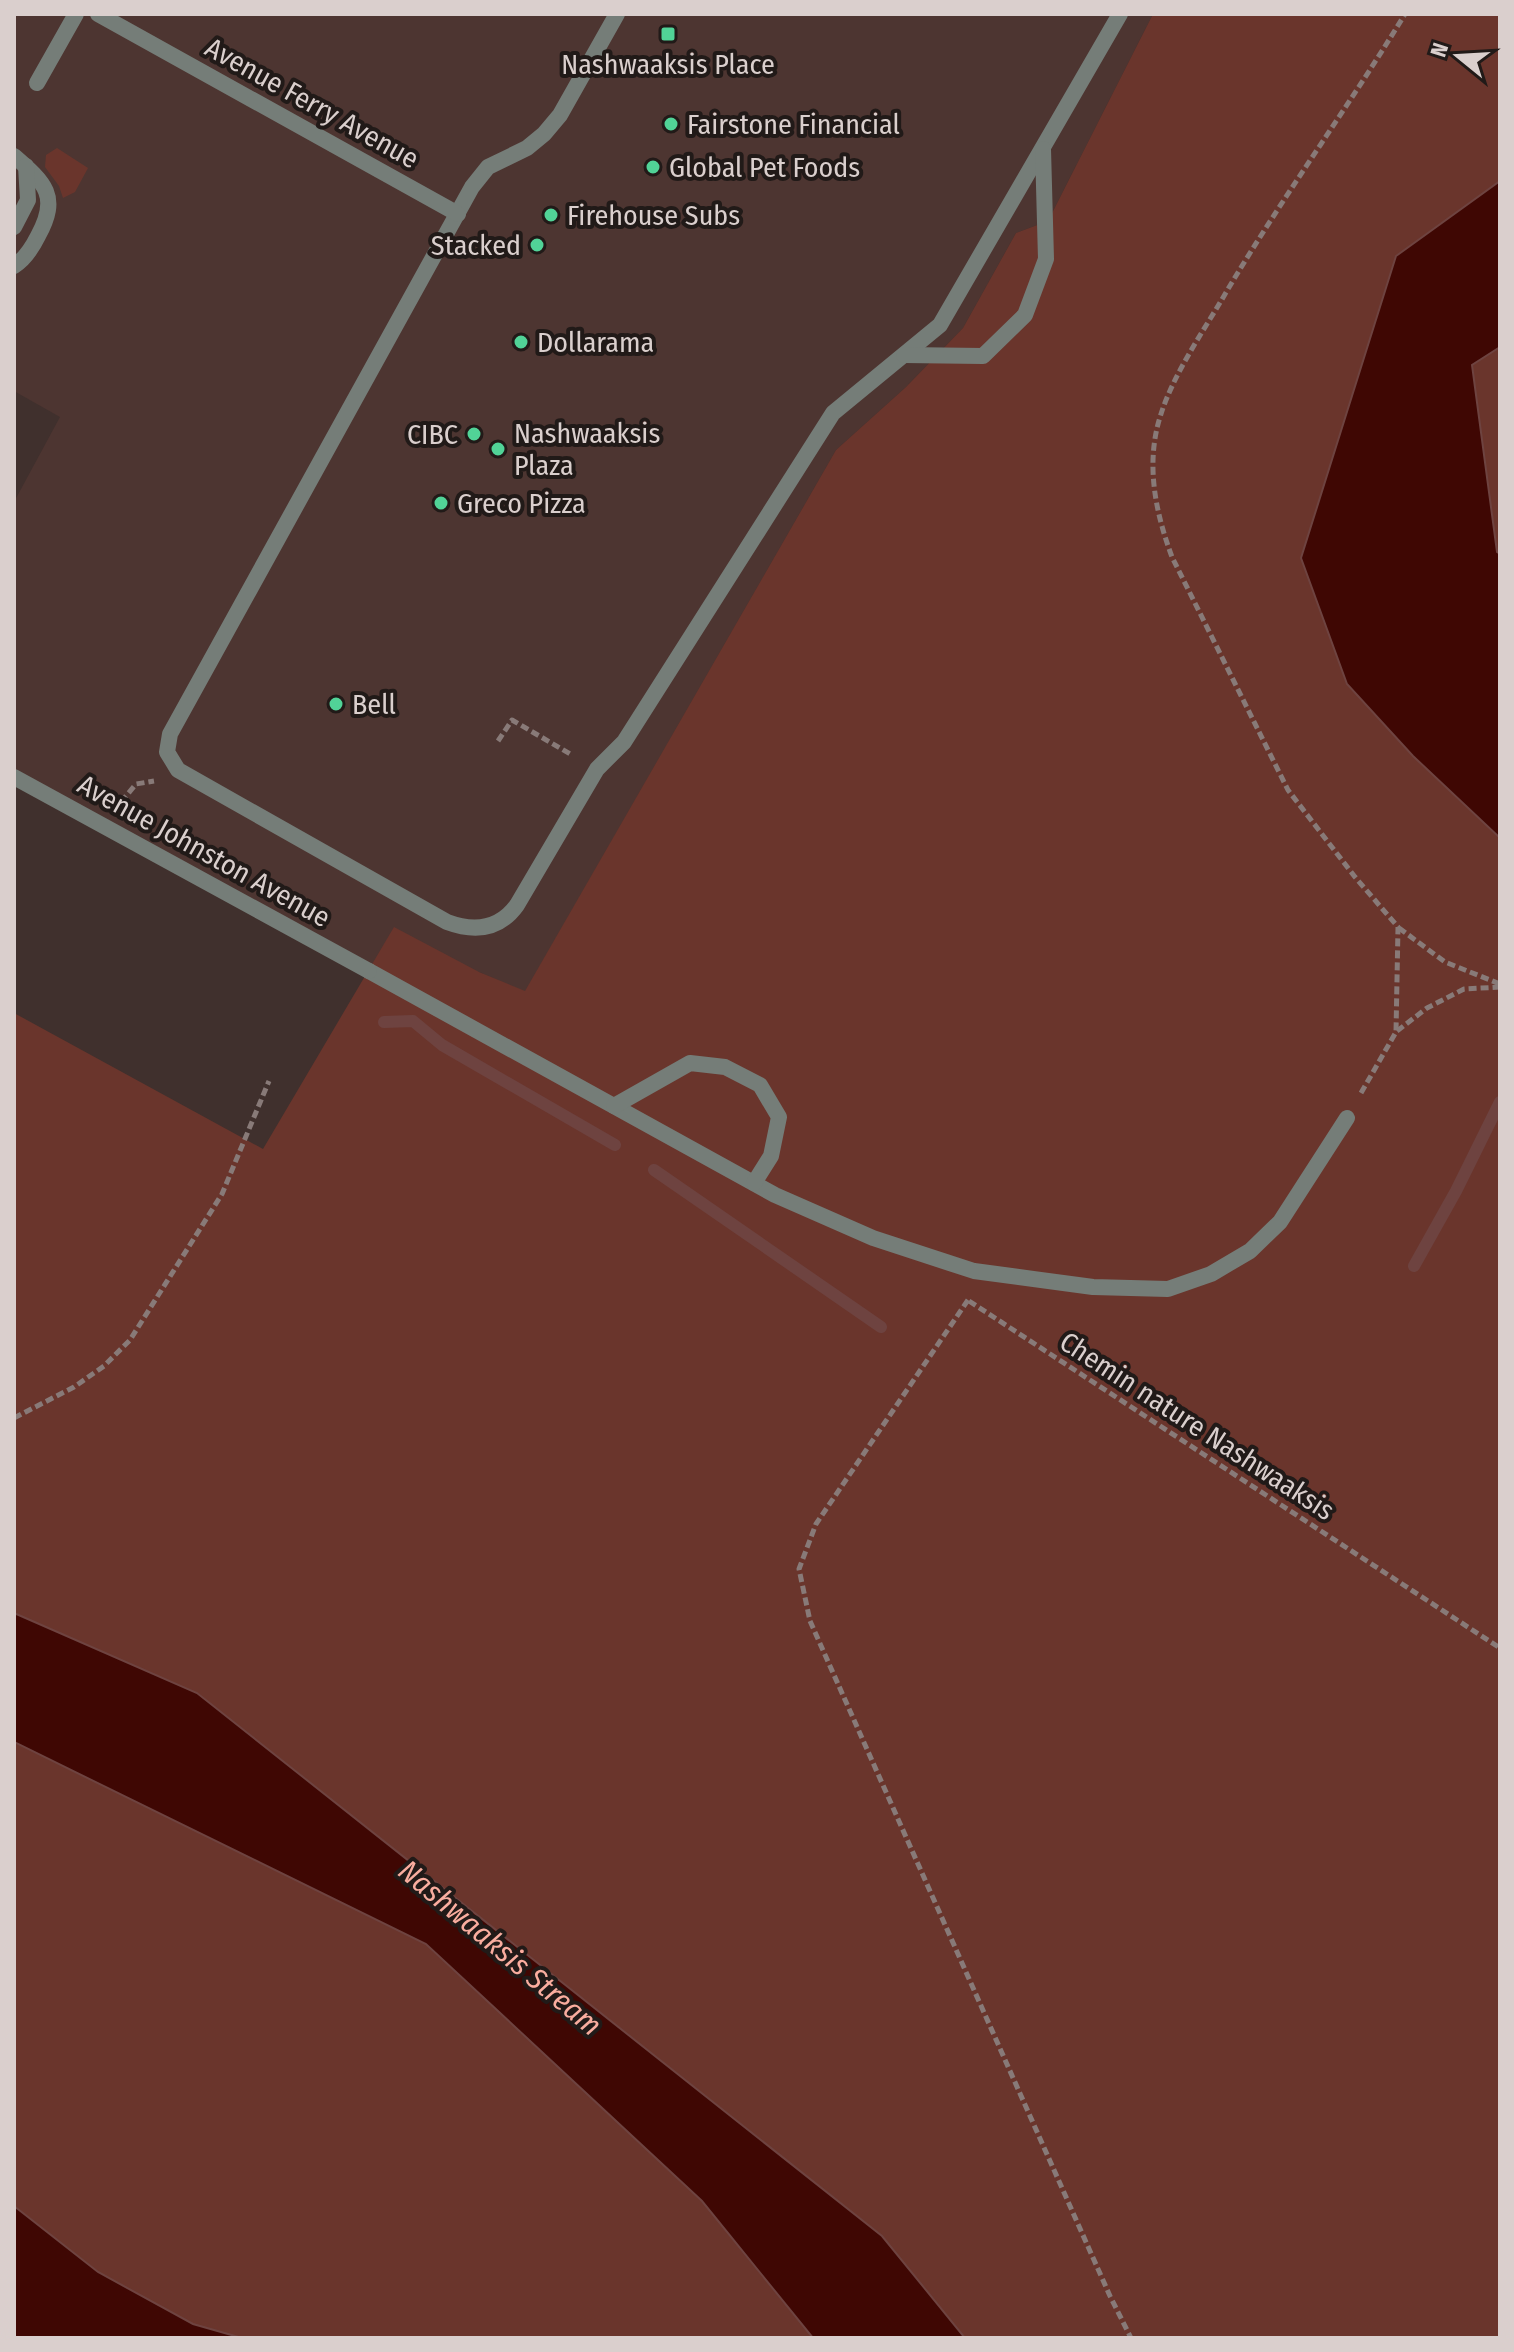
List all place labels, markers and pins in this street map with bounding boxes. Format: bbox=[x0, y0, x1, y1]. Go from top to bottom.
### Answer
marker: Nashwaaksis Place bbox=[659, 25, 677, 43]
place label: Nashwaaksis Place bbox=[561, 48, 775, 81]
place label: Fairstone Financial bbox=[687, 108, 900, 141]
marker: Fairstone Financial bbox=[662, 115, 680, 133]
place label: Global Pet Foods bbox=[669, 151, 860, 184]
marker: Global Pet Foods bbox=[644, 158, 662, 176]
place label: Firehouse Subs bbox=[567, 199, 740, 232]
marker: Firehouse Subs bbox=[542, 206, 560, 224]
place label: Stacked bbox=[431, 229, 521, 262]
marker: Stacked bbox=[528, 236, 546, 254]
place label: Dollarama bbox=[537, 326, 654, 359]
marker: Dollarama bbox=[512, 333, 530, 351]
place label: Nashwaaksis Plaza bbox=[514, 417, 660, 482]
place label: CIBC bbox=[407, 418, 458, 451]
marker: CIBC bbox=[465, 425, 483, 443]
marker: Nashwaaksis Plaza bbox=[489, 440, 507, 458]
place label: Greco Pizza bbox=[457, 487, 586, 520]
marker: Greco Pizza bbox=[432, 494, 450, 512]
place label: Bell bbox=[352, 688, 396, 721]
marker: Bell bbox=[327, 695, 345, 713]

